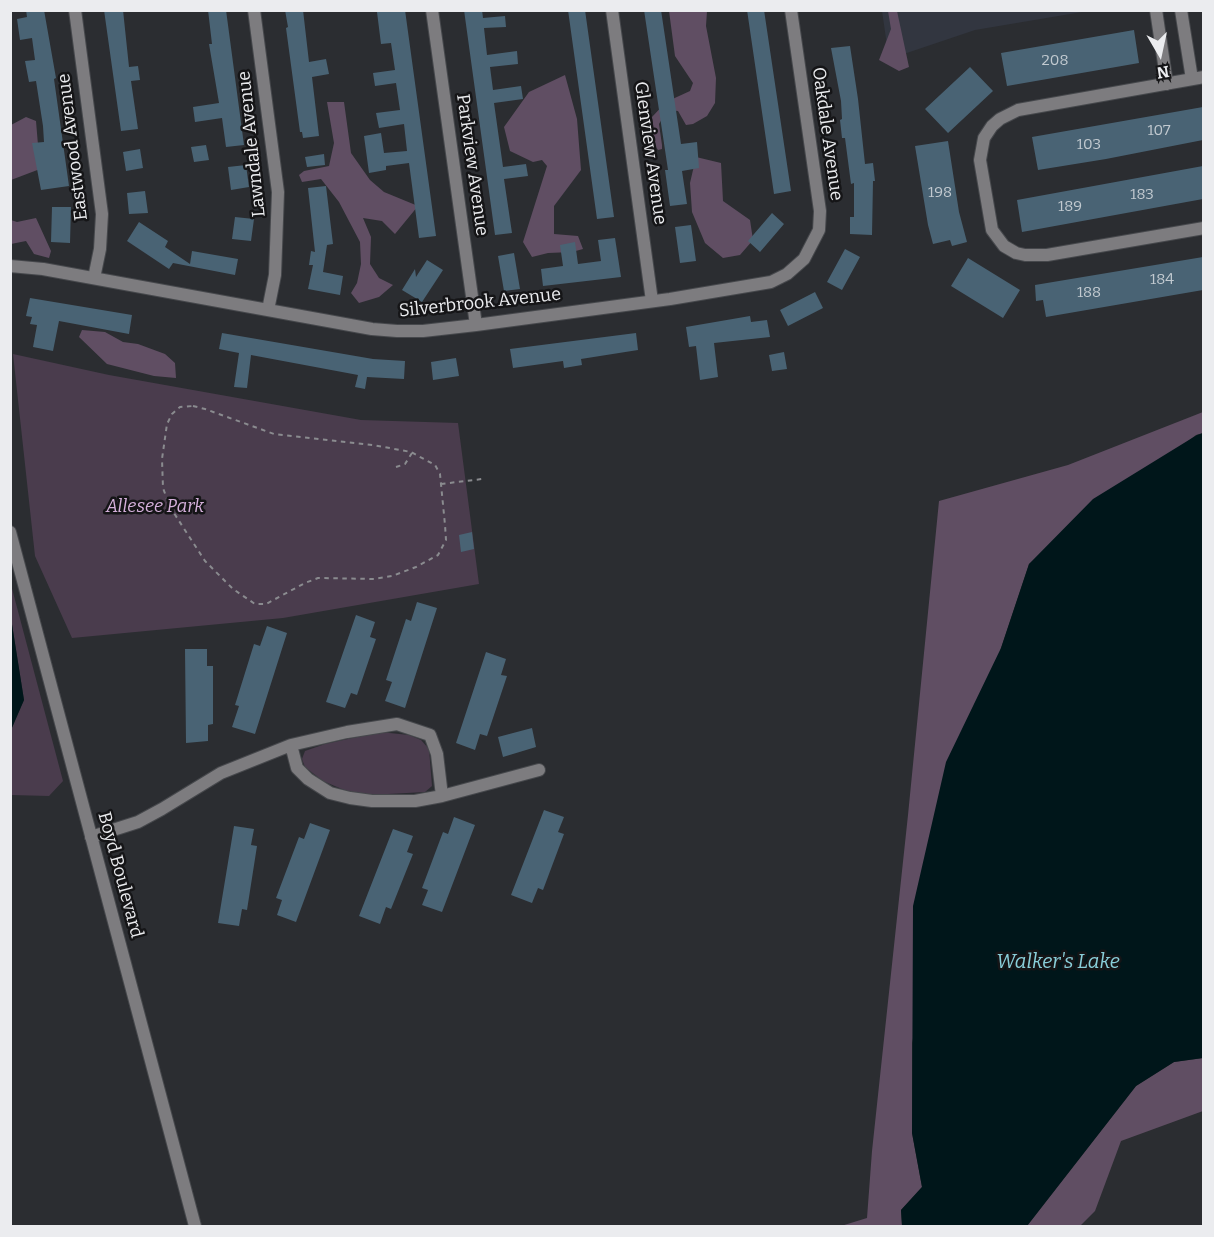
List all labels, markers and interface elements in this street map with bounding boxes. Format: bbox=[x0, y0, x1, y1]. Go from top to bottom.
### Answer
north arrow bbox=[1130, 24, 1190, 84]
house number: 208 bbox=[1042, 52, 1068, 70]
text: N bbox=[1155, 62, 1170, 83]
street label: Oakdale Avenue bbox=[807, 66, 847, 202]
street label: Lawndale Avenue bbox=[234, 70, 270, 218]
street label: Eastwood Avenue bbox=[53, 72, 93, 222]
street label: Glenview Avenue bbox=[629, 80, 671, 226]
street label: Parkview Avenue bbox=[451, 93, 493, 237]
house number: 107 bbox=[1147, 122, 1171, 140]
house number: 103 bbox=[1077, 136, 1101, 154]
house number: 198 bbox=[928, 184, 952, 202]
house number: 183 bbox=[1130, 186, 1154, 204]
house number: 189 bbox=[1058, 198, 1082, 216]
house number: 184 bbox=[1150, 271, 1174, 289]
street label: Silverbrook Avenue bbox=[398, 284, 562, 322]
house number: 188 bbox=[1077, 284, 1101, 302]
park label: Allesee Park bbox=[106, 496, 204, 518]
street label: Boyd Boulevard bbox=[93, 810, 147, 940]
water label: Walker's Lake bbox=[996, 950, 1120, 974]

